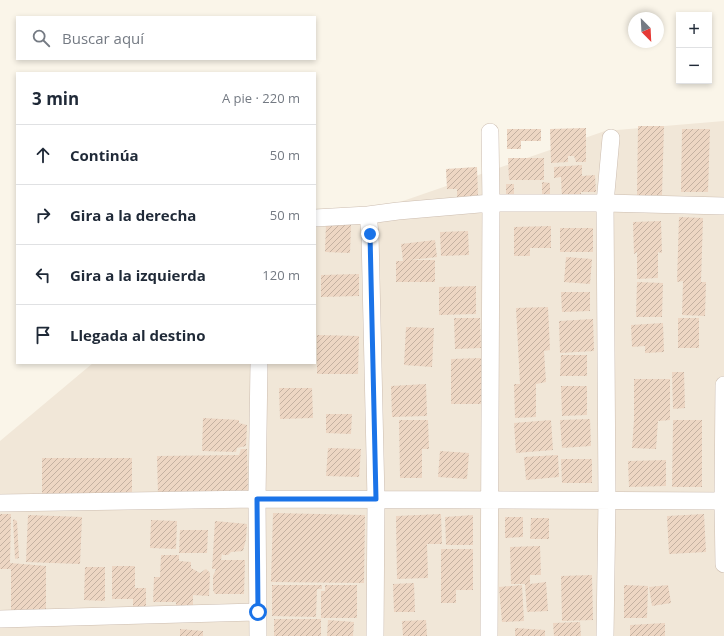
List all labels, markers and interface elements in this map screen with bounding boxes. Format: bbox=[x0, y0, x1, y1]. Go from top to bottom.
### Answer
north arrow bbox=[628, 12, 664, 48]
map controls bbox=[676, 12, 712, 84]
button: + bbox=[676, 12, 712, 48]
search box bbox=[16, 16, 316, 60]
icon: search bbox=[30, 27, 52, 49]
text: Buscar aquí bbox=[62, 28, 144, 48]
button: − bbox=[676, 48, 712, 84]
text: 3 min bbox=[32, 87, 79, 110]
text: A pie · 220 m bbox=[222, 89, 300, 107]
icon: ahead bbox=[32, 144, 54, 166]
text: Continúa bbox=[70, 145, 139, 165]
text: 50 m bbox=[270, 146, 300, 164]
icon: right bbox=[32, 204, 54, 226]
text: Gira a la derecha bbox=[70, 205, 196, 225]
text: 50 m bbox=[270, 206, 300, 224]
route end bbox=[361, 225, 379, 243]
icon: left bbox=[32, 264, 54, 286]
text: Gira a la izquierda bbox=[70, 265, 206, 285]
text: 120 m bbox=[262, 266, 300, 284]
icon: arrive bbox=[32, 324, 54, 346]
text: Llegada al destino bbox=[70, 325, 205, 345]
route start bbox=[249, 603, 267, 621]

